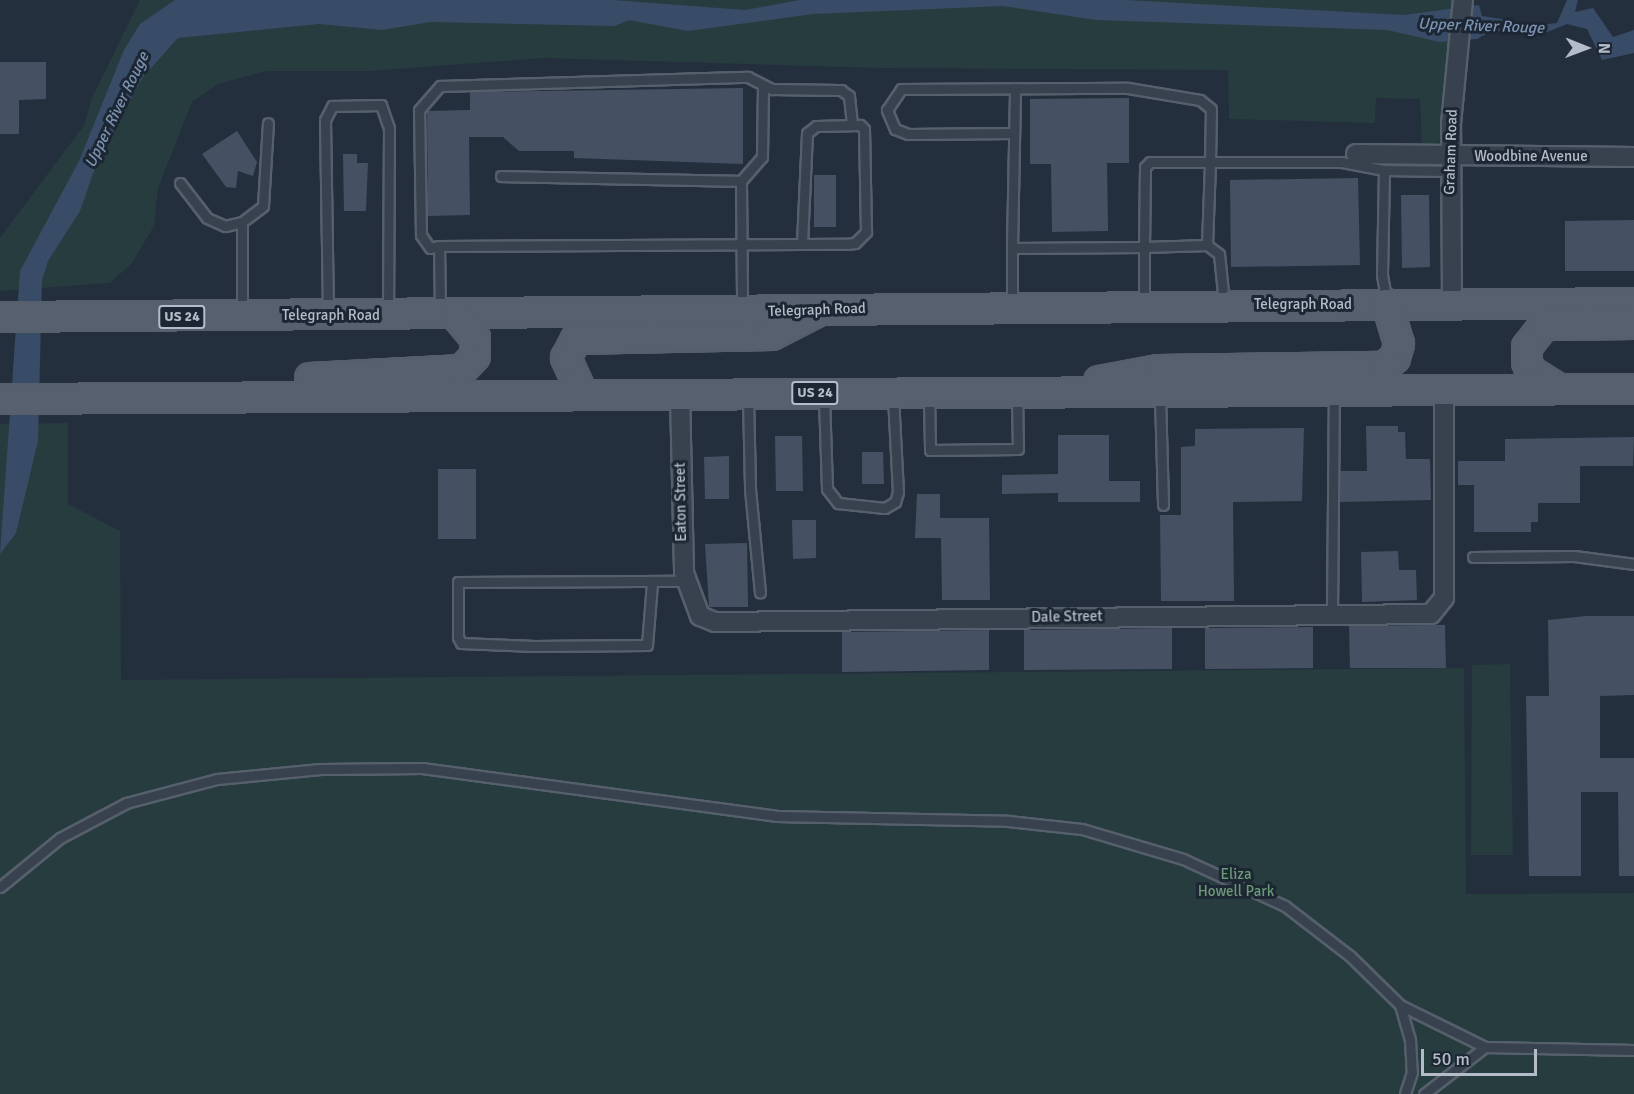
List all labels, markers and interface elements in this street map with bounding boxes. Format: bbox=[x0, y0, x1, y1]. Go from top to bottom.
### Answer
water label: Upper River Rouge bbox=[1418, 14, 1544, 38]
north arrow bbox=[1556, 18, 1616, 78]
text: N bbox=[1594, 43, 1614, 54]
water label: Upper River Rouge bbox=[81, 49, 153, 171]
street label: Graham Road bbox=[1441, 109, 1461, 195]
street label: Woodbine Avenue bbox=[1474, 148, 1588, 166]
street label: Telegraph Road bbox=[1254, 296, 1352, 314]
street label: Telegraph Road bbox=[768, 299, 866, 321]
road number: US 24 bbox=[158, 306, 206, 328]
street label: Telegraph Road bbox=[282, 307, 380, 325]
road number: US 24 bbox=[791, 382, 839, 404]
street label: Eaton Street bbox=[671, 462, 691, 542]
street label: Dale Street bbox=[1031, 607, 1103, 627]
park label: Eliza Howell Park bbox=[1198, 865, 1274, 900]
scale bar bbox=[1424, 1037, 1540, 1075]
text: 50 m bbox=[1432, 1048, 1470, 1070]

